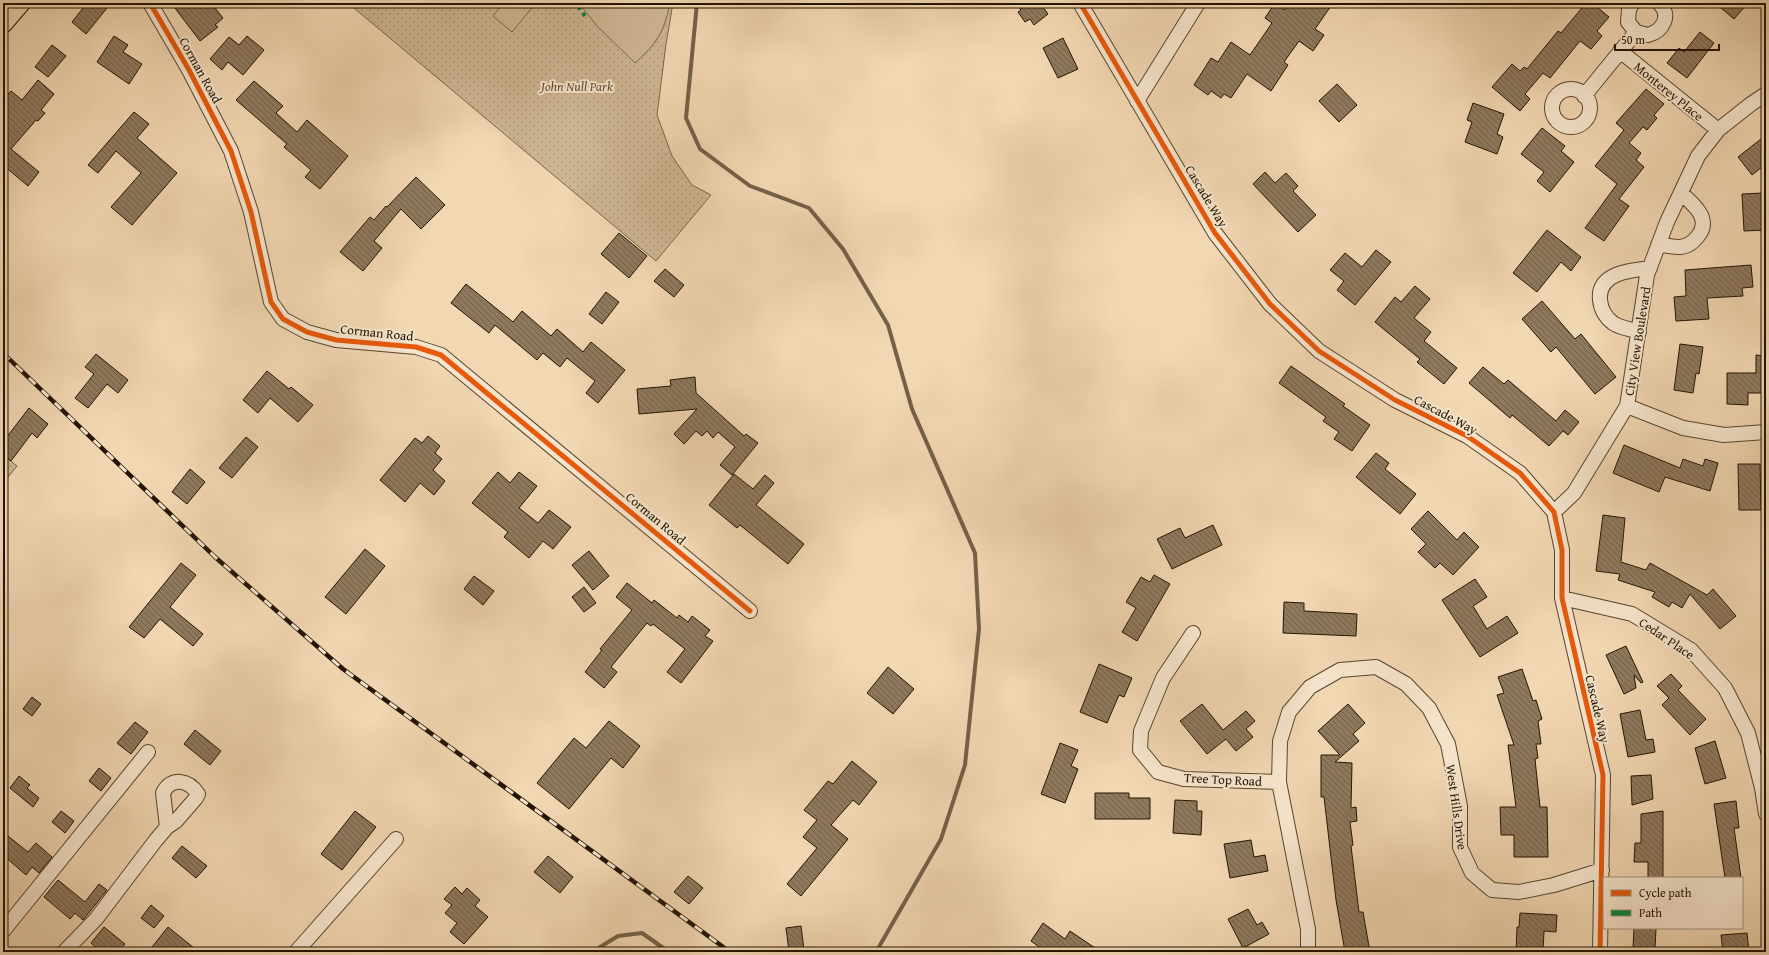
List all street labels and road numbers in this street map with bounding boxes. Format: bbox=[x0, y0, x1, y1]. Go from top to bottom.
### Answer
street label: Corman Road bbox=[175, 34, 227, 107]
street label: Monterey Place bbox=[1630, 57, 1708, 125]
street label: Cascade Way bbox=[1181, 162, 1233, 231]
street label: City View Boulevard bbox=[1619, 285, 1656, 397]
street label: Corman Road bbox=[340, 319, 414, 346]
street label: Cascade Way bbox=[1411, 390, 1481, 439]
street label: Corman Road bbox=[622, 488, 690, 549]
street label: Cedar Place bbox=[1635, 613, 1698, 664]
street label: Cascade Way bbox=[1580, 673, 1615, 746]
street label: West Hills Drive bbox=[1441, 763, 1472, 851]
street label: Tree Top Road bbox=[1184, 768, 1262, 791]

